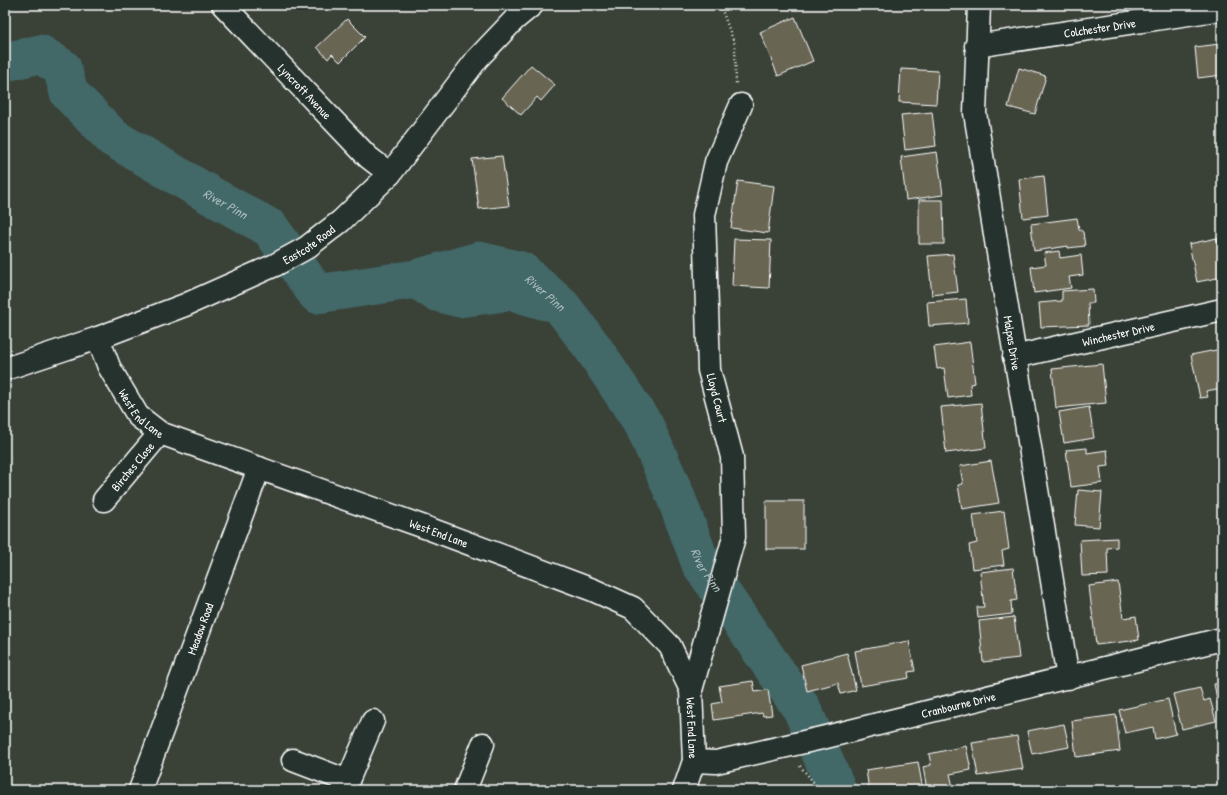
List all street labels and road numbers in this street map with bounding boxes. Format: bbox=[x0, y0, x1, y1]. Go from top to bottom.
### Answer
street label: Colchester Drive bbox=[1062, 14, 1137, 41]
street label: Lyncroft Avenue bbox=[275, 60, 336, 123]
street label: Eastcote Road bbox=[279, 220, 338, 268]
street label: Malpas Drive bbox=[1000, 314, 1026, 372]
street label: Winchester Drive bbox=[1081, 317, 1156, 350]
street label: Lloyd Court bbox=[703, 372, 732, 425]
street label: West End Lane bbox=[115, 385, 166, 442]
street label: Birches Close bbox=[107, 438, 158, 494]
street label: West End Lane bbox=[407, 514, 471, 551]
street label: Meadow Road bbox=[182, 600, 217, 657]
street label: Cranbourne Drive bbox=[919, 687, 997, 722]
street label: West End Lane bbox=[683, 697, 702, 759]

